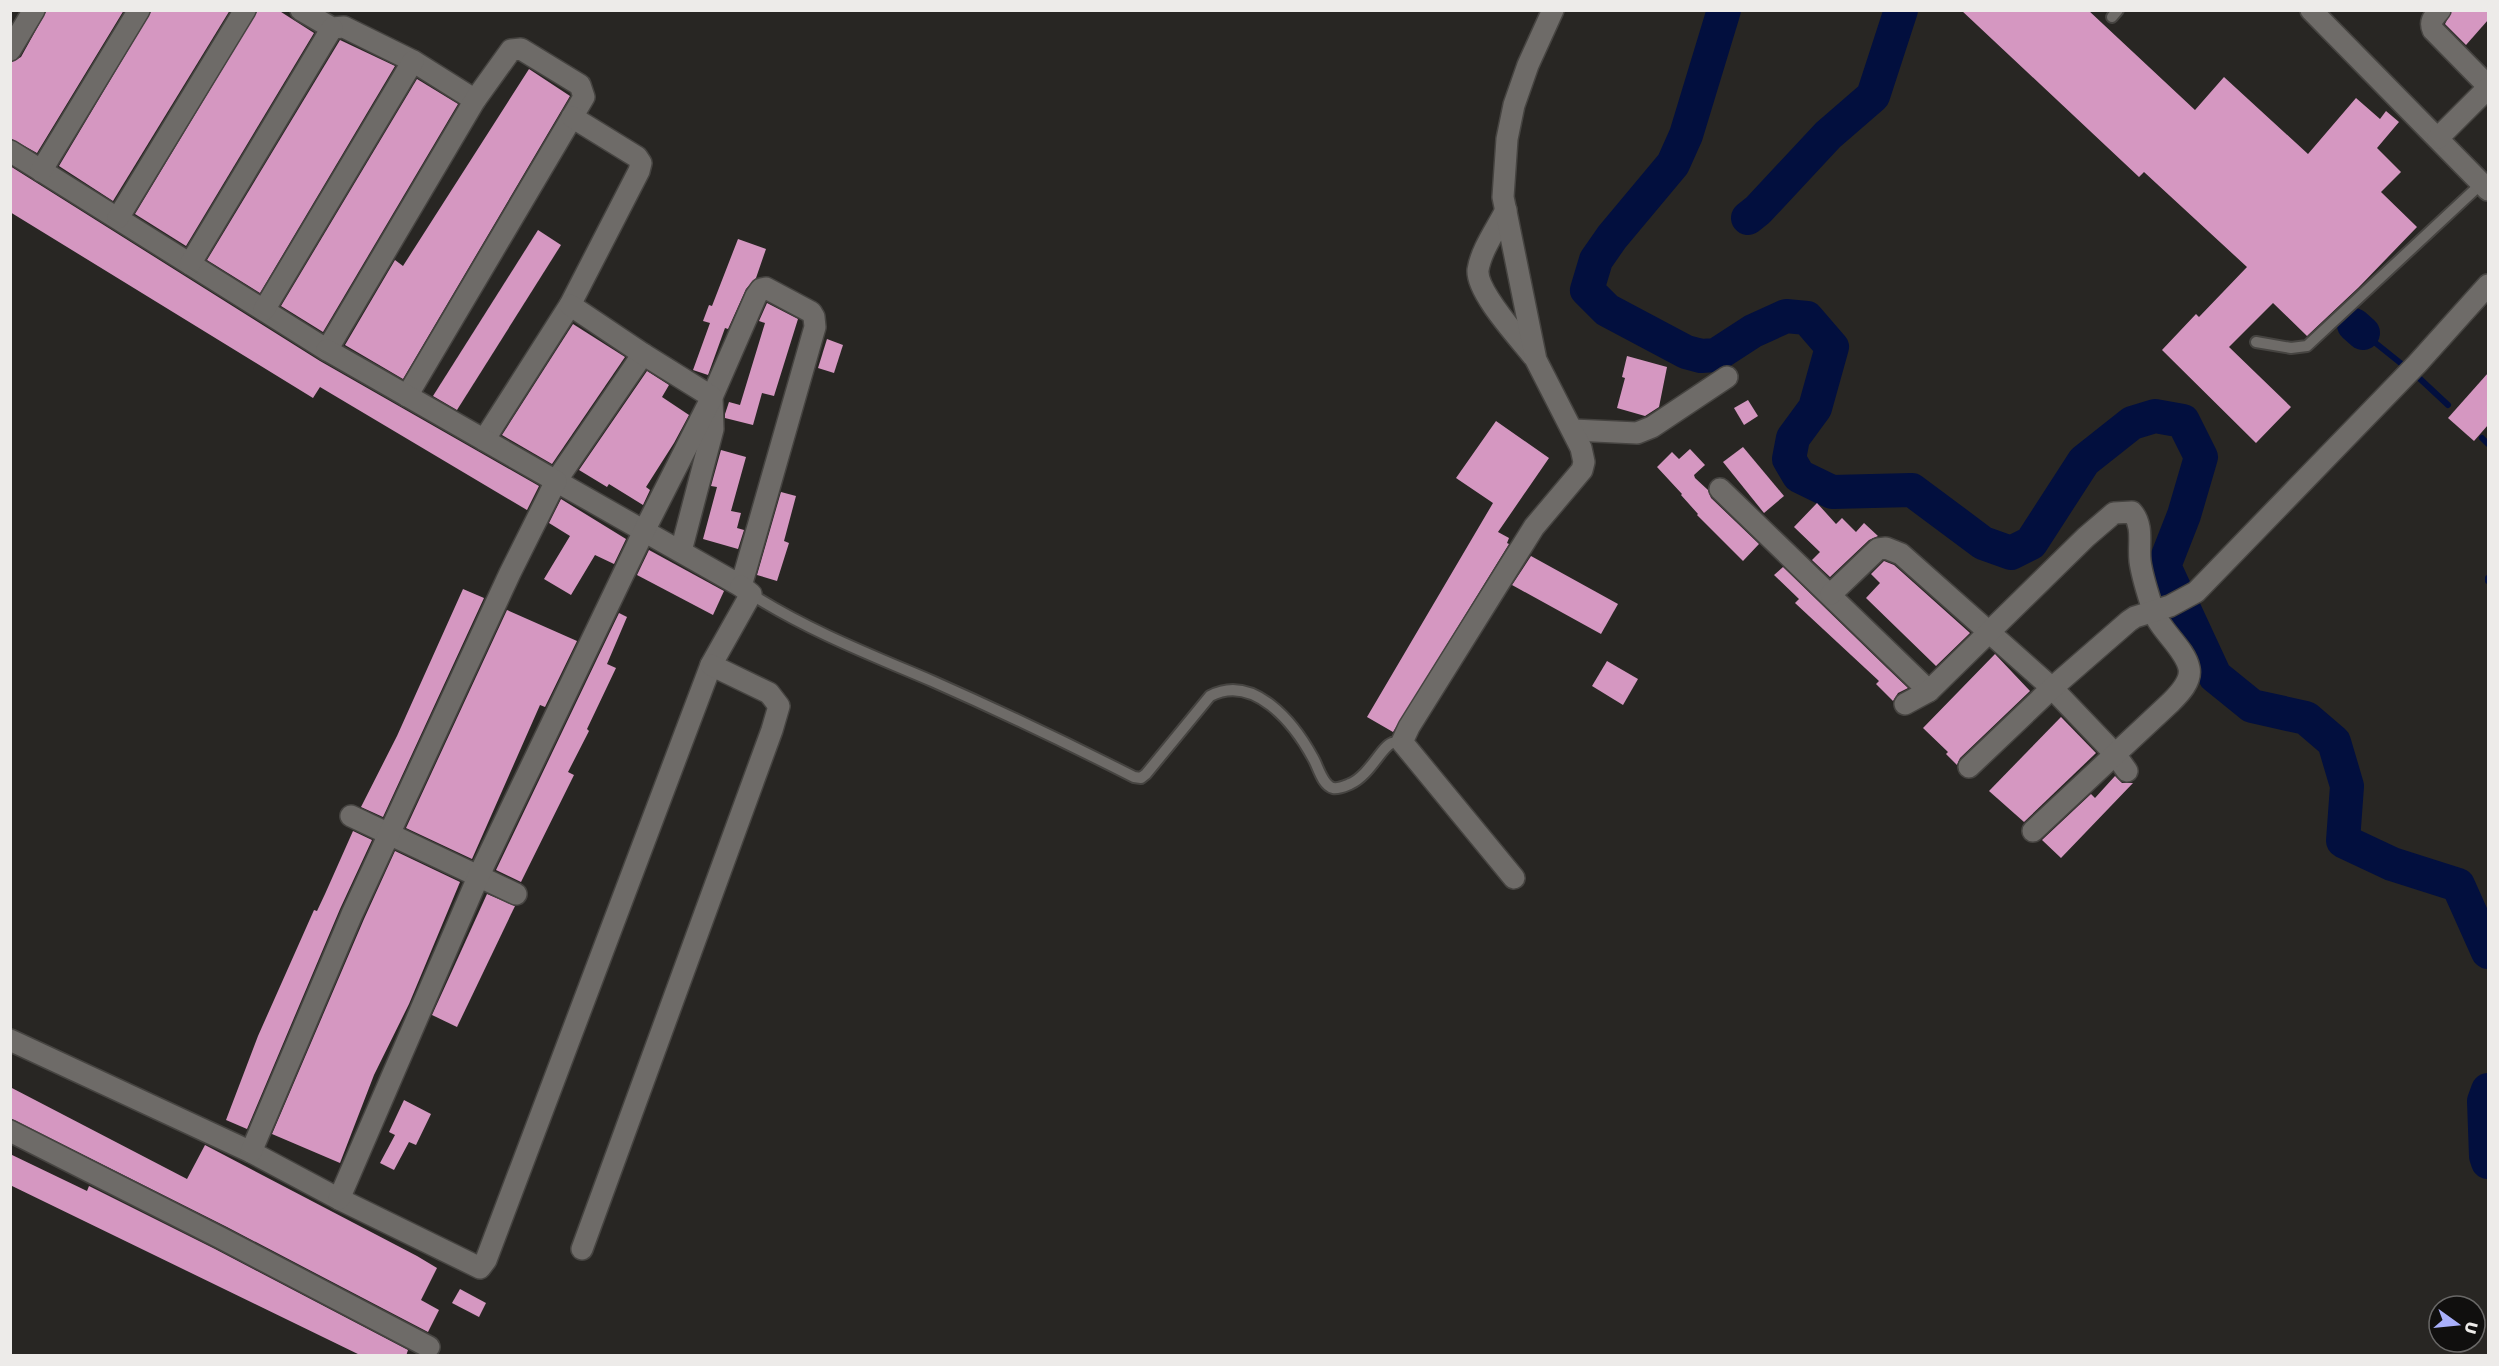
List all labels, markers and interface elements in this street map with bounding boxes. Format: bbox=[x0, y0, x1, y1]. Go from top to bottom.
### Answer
north arrow bbox=[2427, 1294, 2487, 1354]
text: U bbox=[2460, 1320, 2483, 1336]

